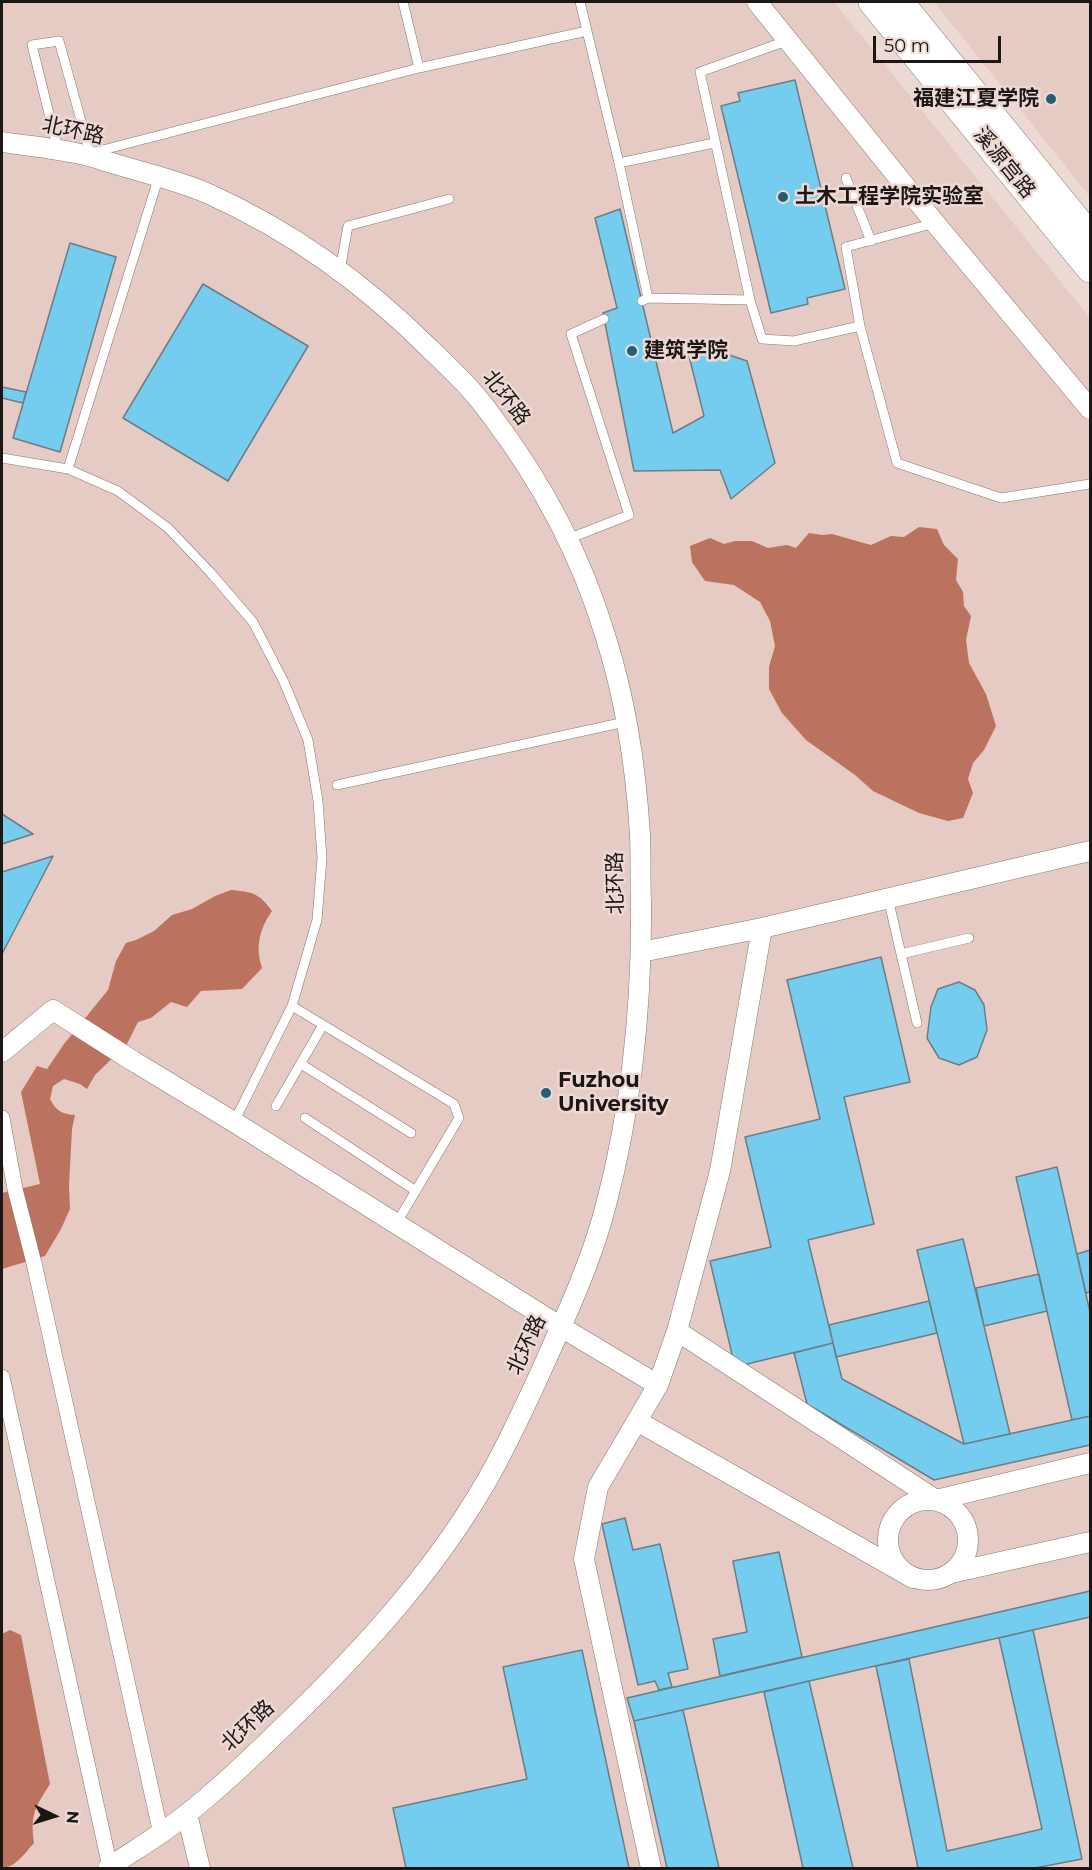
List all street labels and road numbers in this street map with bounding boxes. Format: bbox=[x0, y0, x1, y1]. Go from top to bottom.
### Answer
street label: 北环路 bbox=[40, 112, 106, 150]
street label: 溪源宫路 bbox=[968, 122, 1040, 204]
street label: 北环路 bbox=[477, 365, 535, 431]
street label: 北环路 bbox=[603, 851, 629, 915]
street label: 北环路 bbox=[502, 1311, 552, 1379]
street label: 北环路 bbox=[216, 1695, 280, 1757]

